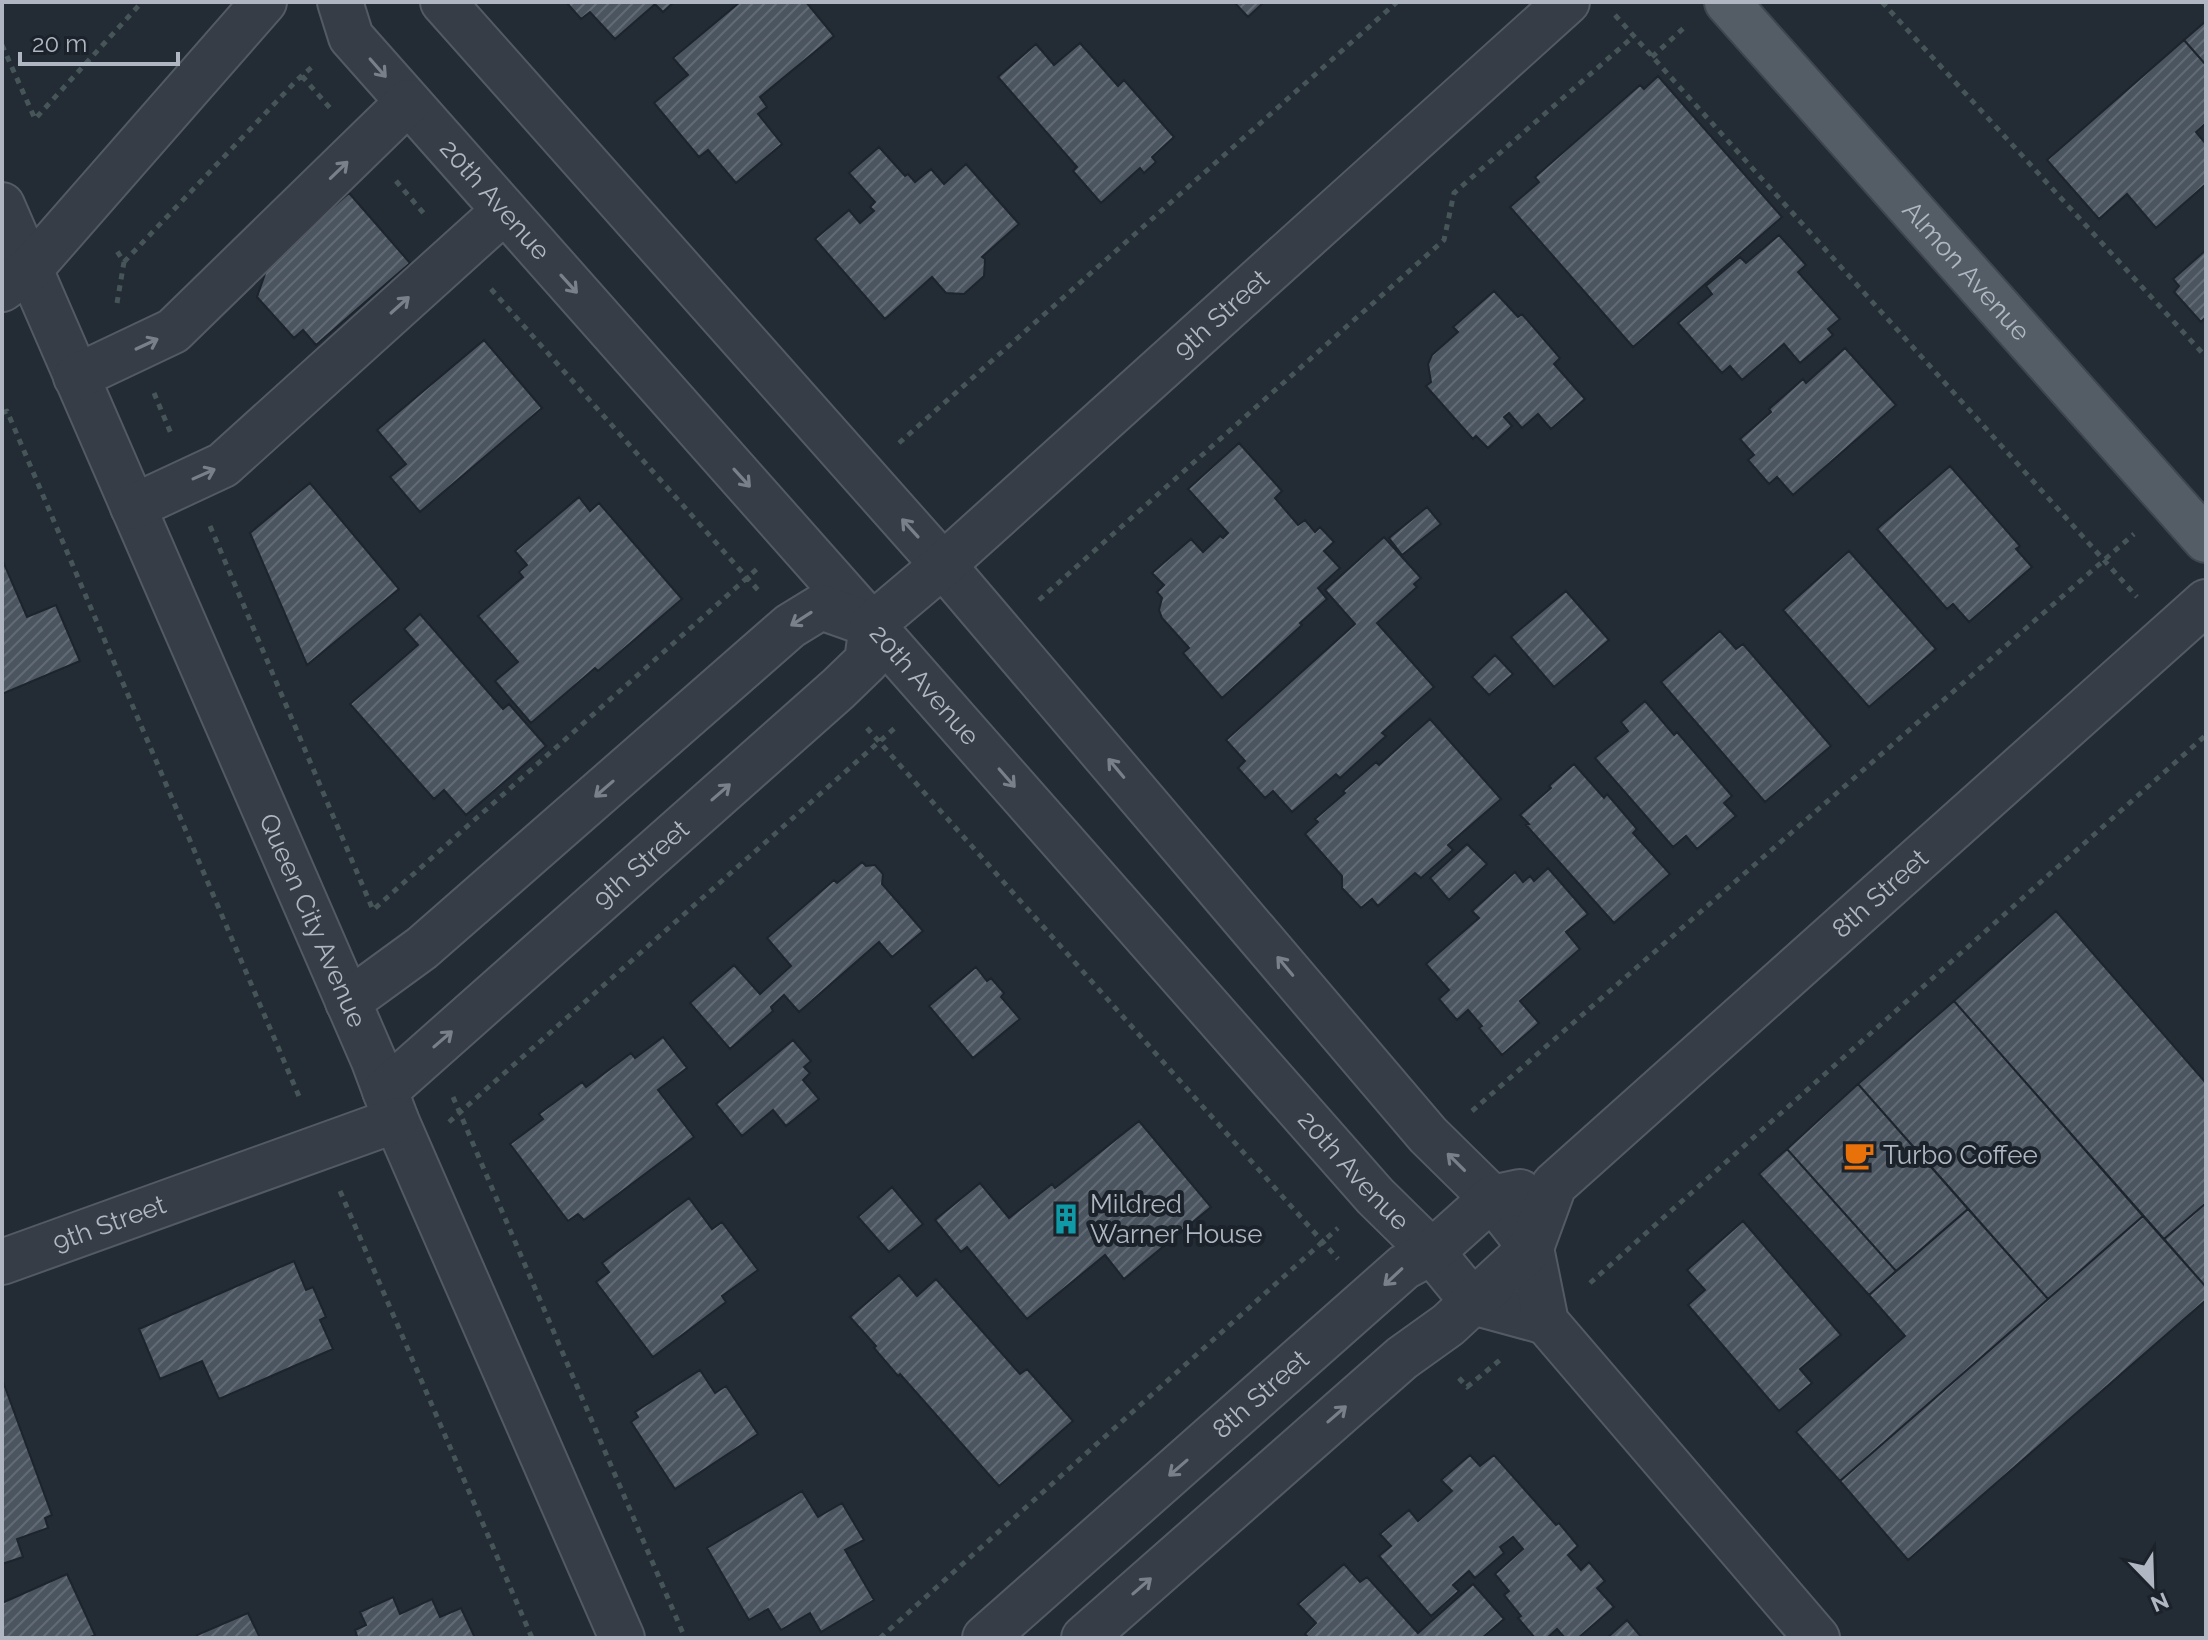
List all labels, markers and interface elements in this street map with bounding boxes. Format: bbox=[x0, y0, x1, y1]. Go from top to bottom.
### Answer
scale bar bbox=[20, 16, 178, 66]
text: 20 m bbox=[32, 29, 87, 58]
one-way arrow bbox=[369, 58, 387, 78]
street label: 20th Avenue bbox=[434, 133, 556, 266]
one-way arrow bbox=[329, 161, 349, 180]
street label: Almon Avenue bbox=[1897, 195, 2036, 347]
street label: 9th Street bbox=[1167, 263, 1275, 365]
one-way arrow bbox=[560, 273, 578, 293]
one-way arrow bbox=[390, 295, 410, 314]
one-way arrow bbox=[134, 336, 158, 351]
one-way arrow bbox=[191, 466, 215, 481]
one-way arrow bbox=[732, 467, 750, 487]
one-way arrow bbox=[902, 519, 920, 539]
one-way arrow bbox=[790, 612, 813, 628]
street label: 20th Avenue bbox=[864, 618, 986, 751]
one-way arrow bbox=[1107, 759, 1125, 779]
one-way arrow bbox=[997, 767, 1015, 787]
one-way arrow bbox=[595, 779, 615, 797]
one-way arrow bbox=[711, 783, 731, 801]
street label: Queen City Avenue bbox=[253, 809, 372, 1032]
street label: 9th Street bbox=[587, 813, 695, 914]
street label: 8th Street bbox=[1826, 843, 1934, 944]
one-way arrow bbox=[1276, 957, 1294, 977]
one-way arrow bbox=[432, 1030, 452, 1048]
street label: 20th Avenue bbox=[1292, 1105, 1415, 1236]
cafe icon: Turbo Coffee bbox=[1842, 1138, 1876, 1172]
place label: Turbo Coffee bbox=[1883, 1140, 2038, 1170]
one-way arrow bbox=[1447, 1153, 1466, 1172]
street label: 9th Street bbox=[49, 1189, 170, 1257]
place label: Mildred Warner House bbox=[1090, 1189, 1262, 1249]
building icon: Mildred Warner House bbox=[1049, 1202, 1083, 1236]
one-way arrow bbox=[1384, 1268, 1404, 1286]
street label: 8th Street bbox=[1206, 1343, 1315, 1444]
one-way arrow bbox=[1327, 1406, 1347, 1424]
one-way arrow bbox=[1168, 1459, 1188, 1477]
north arrow bbox=[2112, 1544, 2192, 1624]
one-way arrow bbox=[1132, 1578, 1152, 1596]
text: N bbox=[2147, 1587, 2173, 1618]

